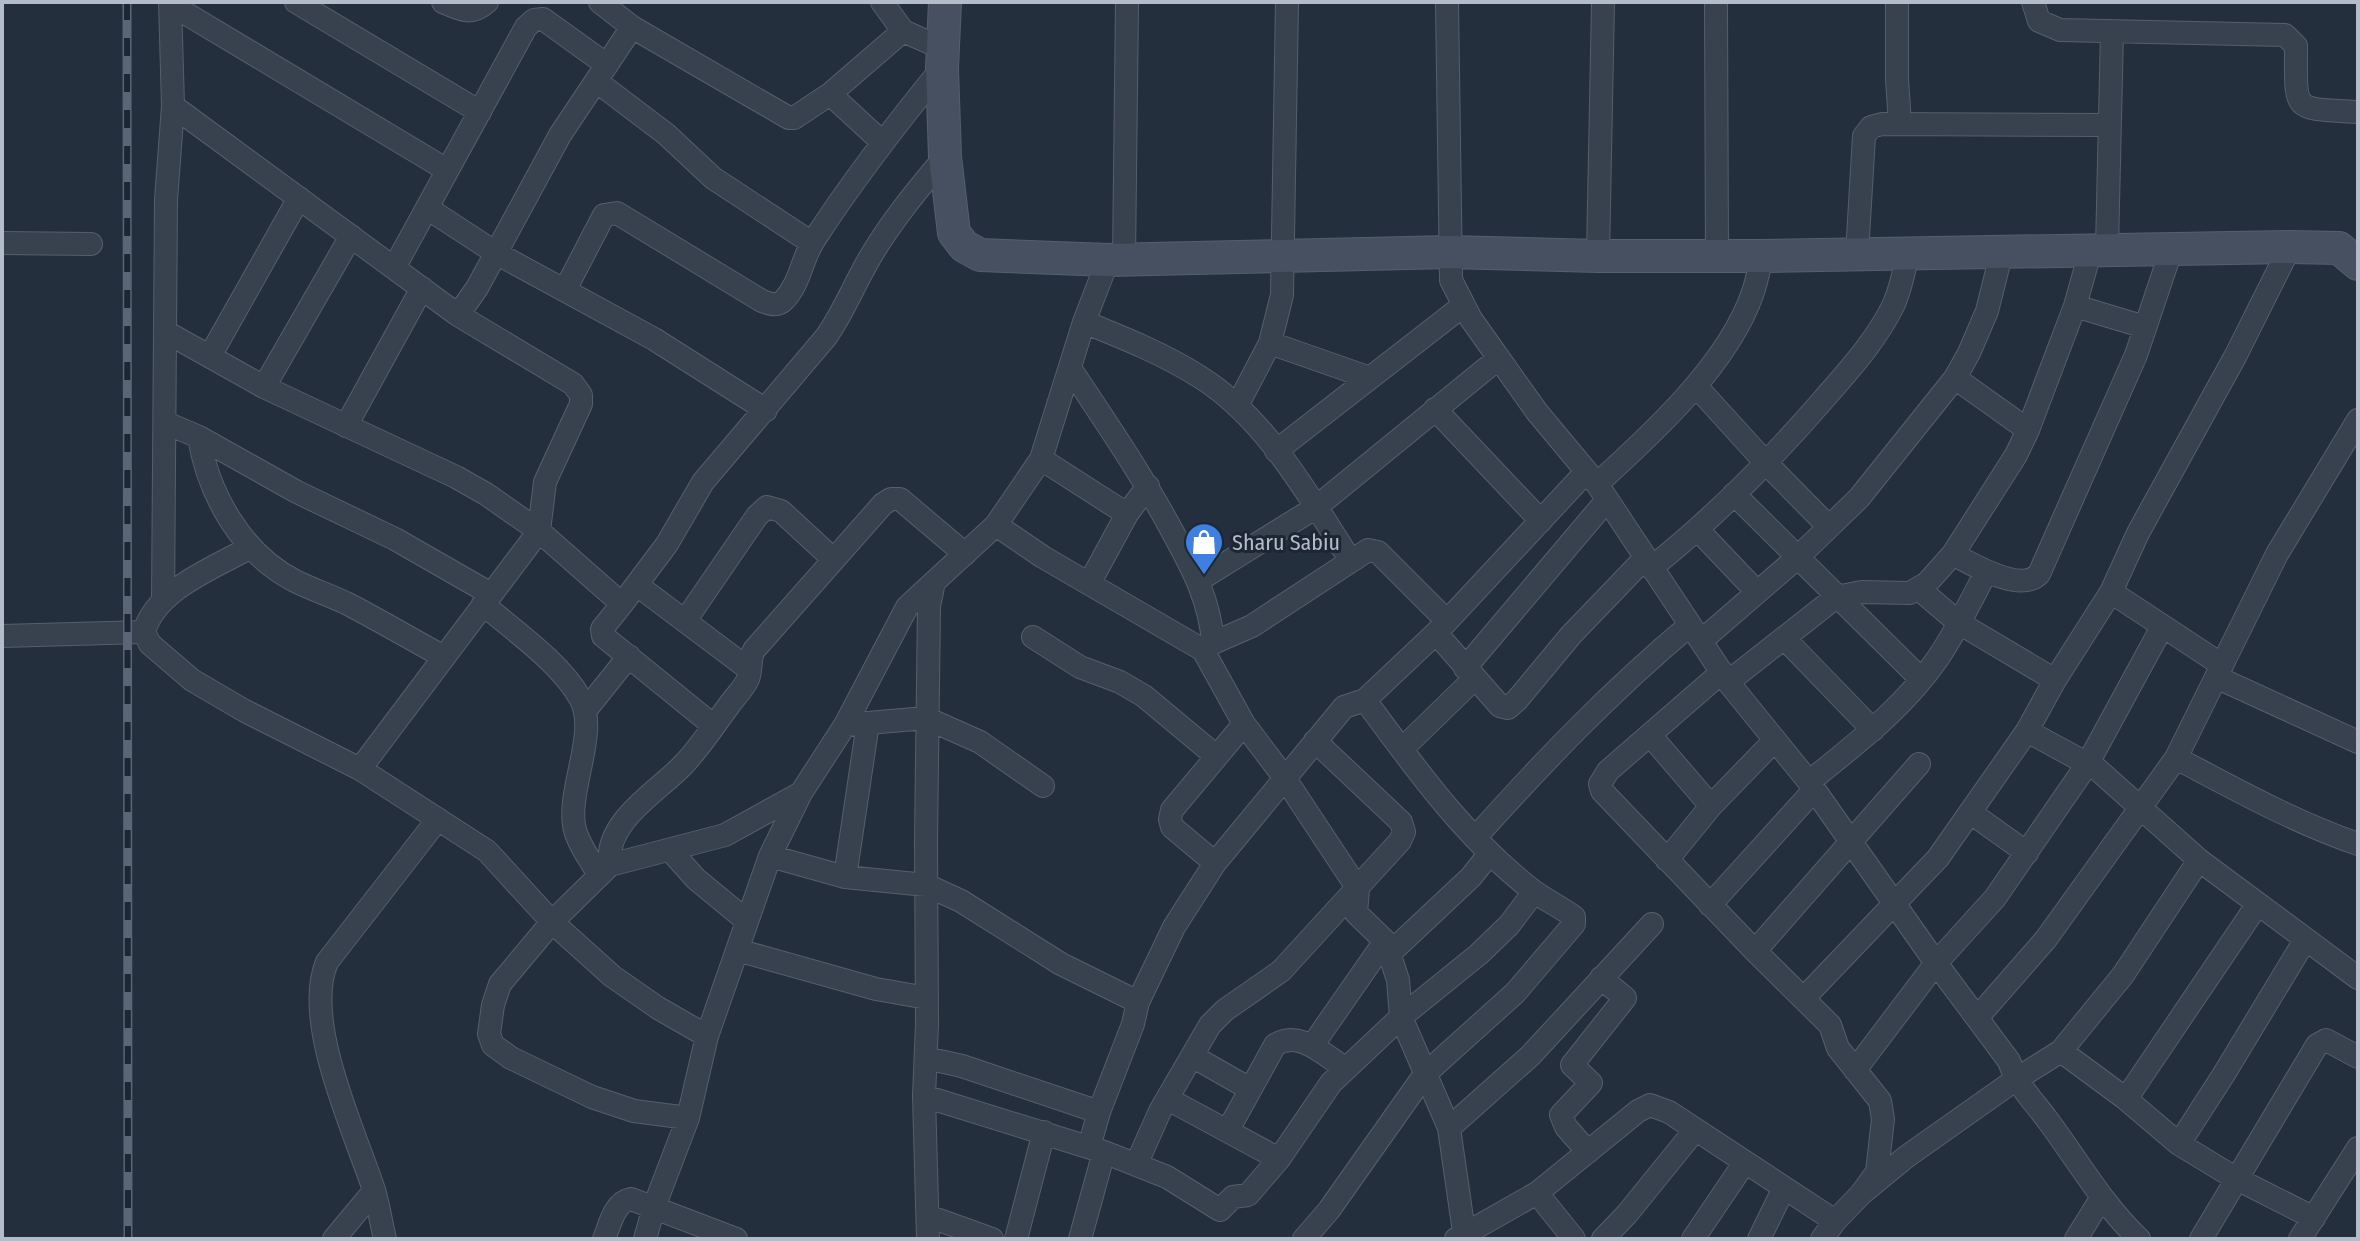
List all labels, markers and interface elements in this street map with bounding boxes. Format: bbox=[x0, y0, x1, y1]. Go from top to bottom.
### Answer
shop icon: Sharu Sabiu bbox=[1183, 521, 1225, 576]
place label: Sharu Sabiu bbox=[1232, 529, 1340, 556]

